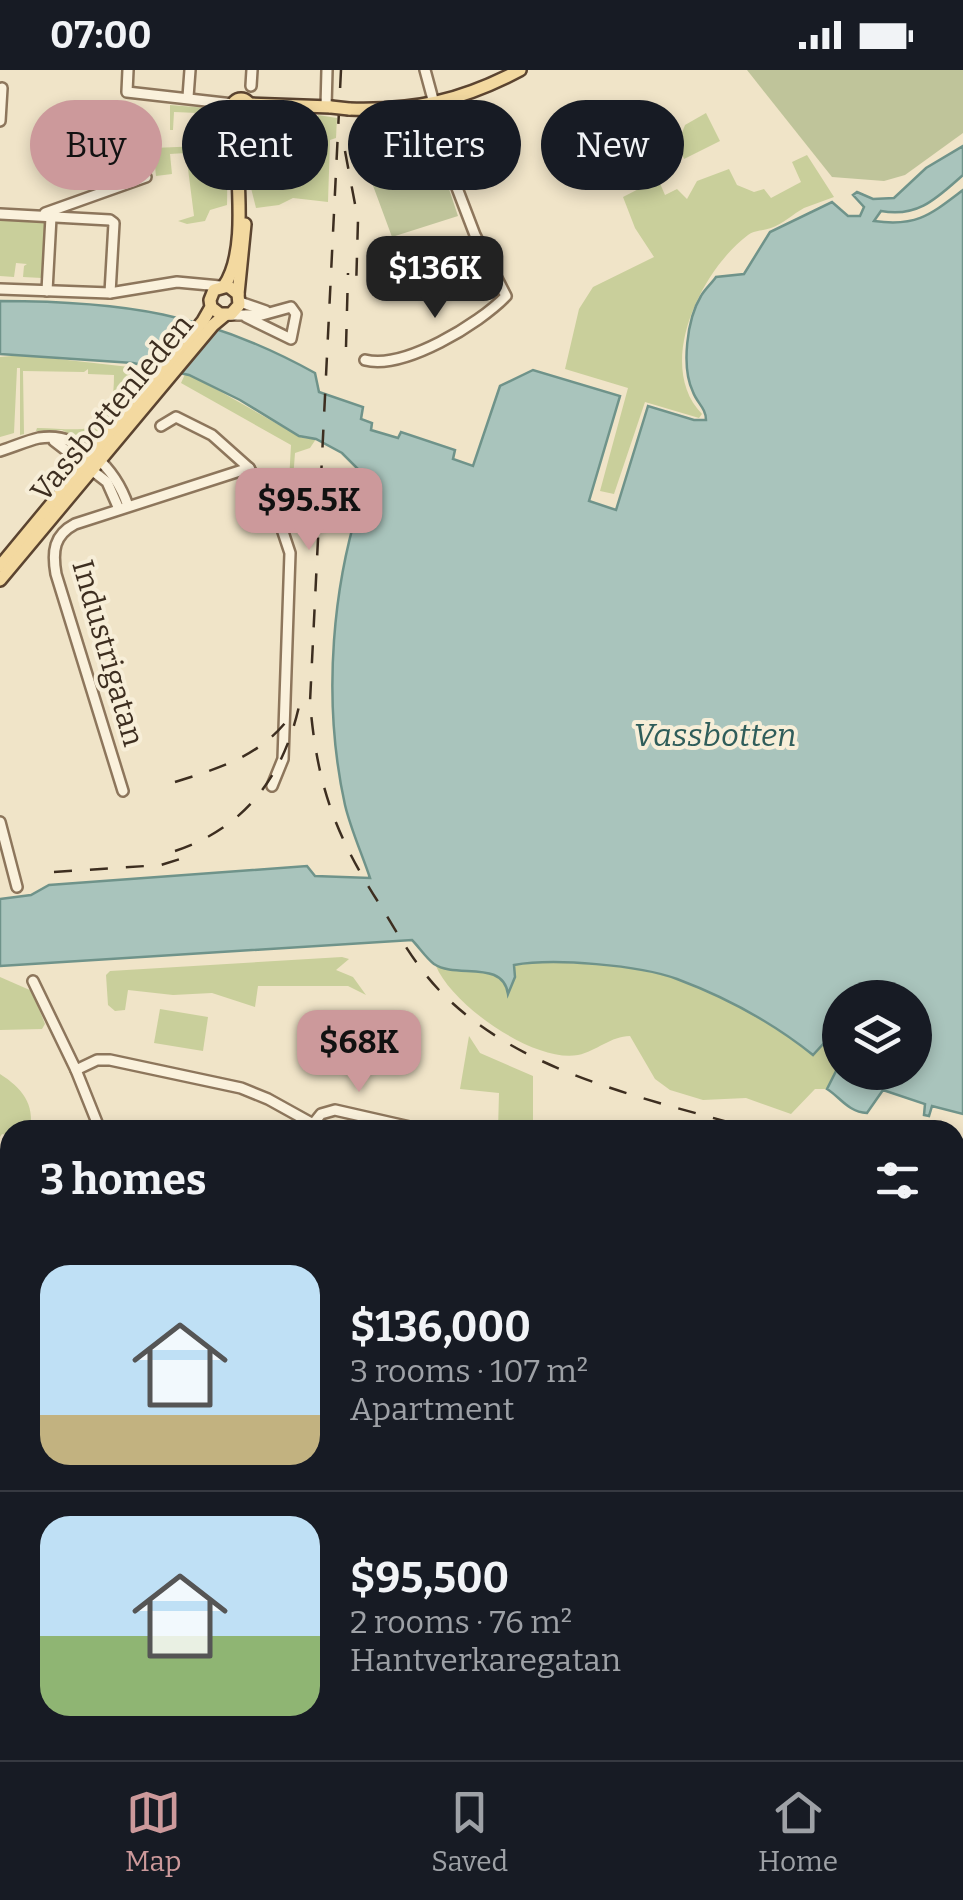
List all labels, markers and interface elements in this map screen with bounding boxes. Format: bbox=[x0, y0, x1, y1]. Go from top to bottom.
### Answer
text: 07:00 bbox=[50, 12, 152, 58]
chip: Buy bbox=[30, 100, 162, 190]
chip: Rent bbox=[182, 100, 328, 190]
chip: Filters bbox=[348, 100, 521, 190]
chip: New bbox=[541, 100, 684, 190]
pin: $136K bbox=[365, 236, 505, 321]
text: $136K bbox=[388, 249, 482, 287]
street label: Vassbottenleden bbox=[23, 307, 201, 509]
pin: $95.5K bbox=[228, 468, 390, 553]
text: $95.5K bbox=[257, 481, 361, 519]
street label: Industrigatan bbox=[64, 556, 152, 750]
water label: Vassbotten bbox=[634, 716, 796, 754]
map controls bbox=[822, 980, 932, 1090]
button: layers bbox=[822, 980, 932, 1090]
pin: $68K bbox=[300, 1010, 418, 1095]
text: $68K bbox=[319, 1023, 399, 1061]
icon: filters bbox=[870, 1153, 925, 1208]
text: 3 homes bbox=[40, 1155, 206, 1205]
text: $136,000 bbox=[350, 1302, 531, 1352]
icon: home bbox=[120, 1305, 240, 1425]
text: 3 rooms · 107 m² bbox=[350, 1352, 588, 1390]
text: Apartment bbox=[350, 1390, 514, 1428]
text: $95,500 bbox=[350, 1553, 509, 1603]
icon: home bbox=[120, 1556, 240, 1676]
text: 2 rooms · 76 m² bbox=[350, 1603, 572, 1641]
text: Hantverkaregatan bbox=[350, 1641, 621, 1679]
tab: Map bbox=[125, 1785, 181, 1878]
tab: Saved bbox=[431, 1785, 508, 1878]
tab: Home bbox=[758, 1785, 838, 1878]

